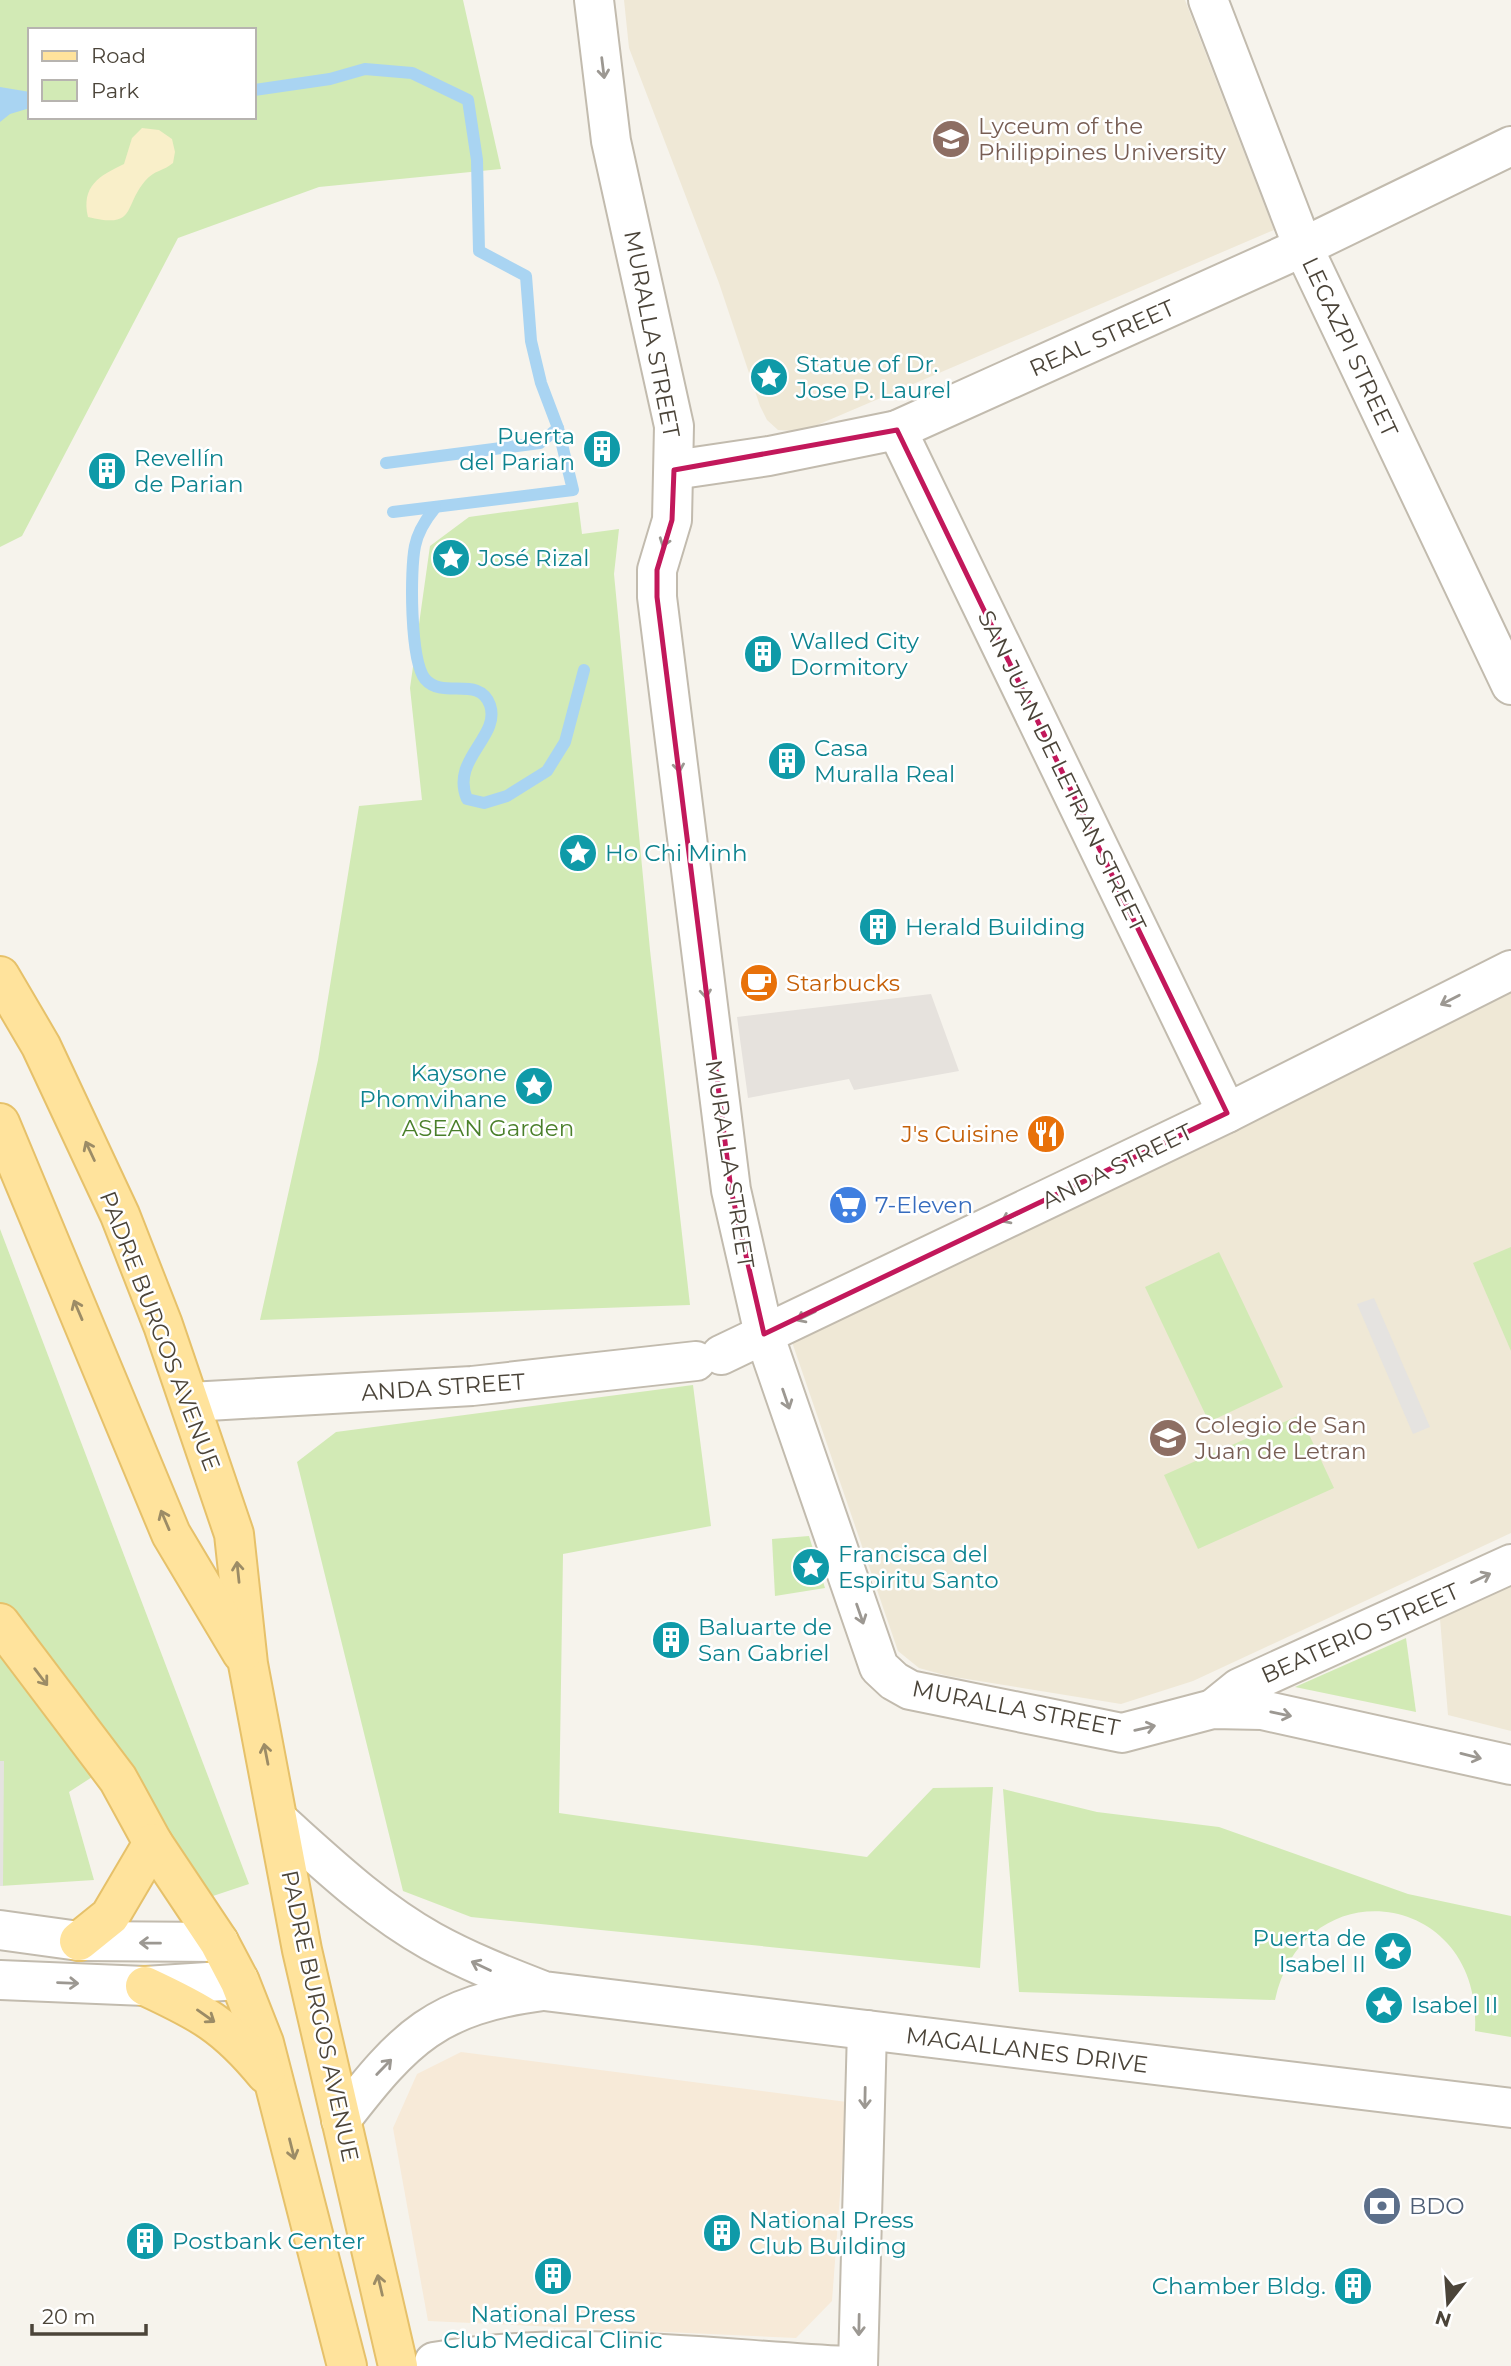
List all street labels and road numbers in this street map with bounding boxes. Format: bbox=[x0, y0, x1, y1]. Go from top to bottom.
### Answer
street label: MURALLA STREET bbox=[618, 228, 686, 441]
street label: LEGAZPI STREET bbox=[1296, 253, 1404, 442]
street label: REAL STREET bbox=[1025, 293, 1180, 382]
street label: SAN JUAN DE LETRAN STREET bbox=[972, 606, 1153, 937]
street label: MURALLA STREET bbox=[700, 1058, 760, 1271]
street label: ANDA STREET bbox=[1037, 1117, 1198, 1215]
street label: PADRE BURGOS AVENUE bbox=[94, 1187, 226, 1475]
street label: ANDA STREET bbox=[360, 1367, 527, 1407]
street label: BEATERIO STREET bbox=[1257, 1576, 1464, 1689]
street label: MURALLA STREET bbox=[910, 1674, 1123, 1742]
street label: PADRE BURGOS AVENUE bbox=[275, 1868, 365, 2164]
street label: MAGALLANES DRIVE bbox=[904, 2021, 1150, 2079]

